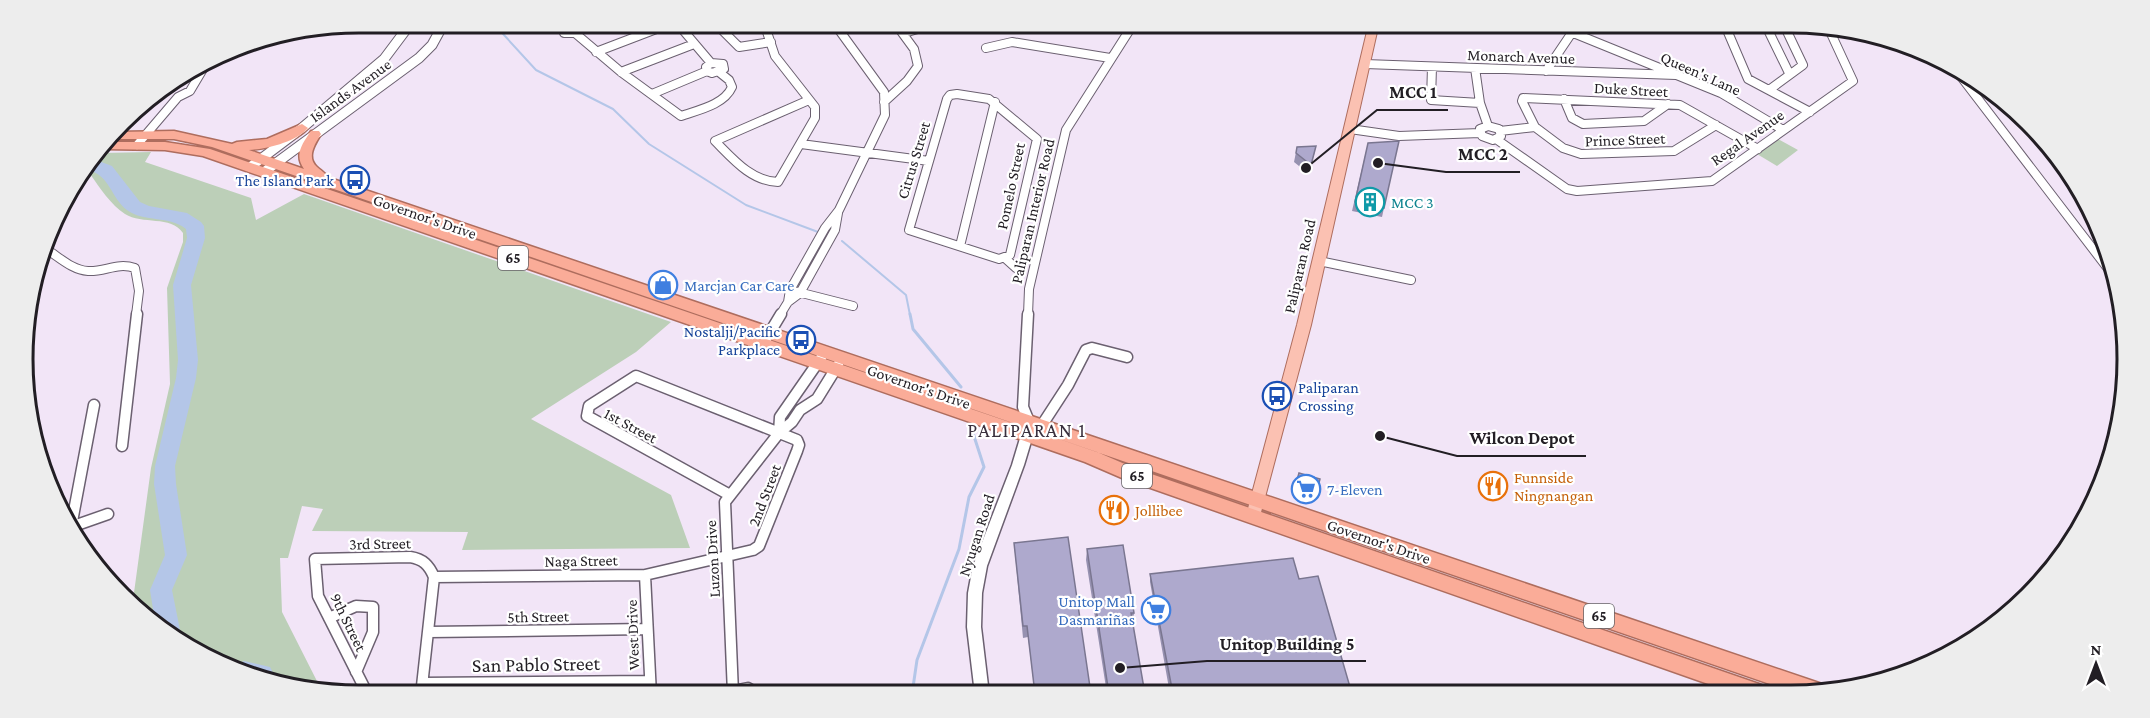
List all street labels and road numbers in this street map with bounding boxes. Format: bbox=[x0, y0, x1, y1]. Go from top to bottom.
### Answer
street label: Monarch Avenue bbox=[1467, 46, 1575, 67]
street label: Queen's Lane bbox=[1658, 48, 1743, 99]
street label: Islands Avenue bbox=[306, 55, 394, 126]
street label: Duke Street bbox=[1593, 79, 1669, 100]
street label: Regal Avenue bbox=[1708, 106, 1788, 170]
street label: Citrus Street bbox=[894, 119, 933, 201]
street label: Prince Street bbox=[1584, 130, 1666, 149]
street label: Paliparan Interior Road bbox=[1008, 136, 1059, 286]
street label: Pomelo Street bbox=[993, 141, 1028, 231]
street label: Governor's Drive bbox=[371, 191, 479, 242]
street label: Paliparan Road bbox=[1280, 217, 1320, 315]
road number: 65 bbox=[498, 246, 528, 270]
street label: Governor's Drive bbox=[865, 361, 973, 412]
street label: 1st Street bbox=[601, 404, 661, 447]
street label: 2nd Street bbox=[745, 461, 784, 529]
road number: 65 bbox=[1122, 464, 1152, 488]
street label: Nyugan Road bbox=[955, 491, 999, 579]
street label: Governor's Drive bbox=[1325, 516, 1433, 567]
street label: Luzon Drive bbox=[702, 520, 723, 598]
street label: 3rd Street bbox=[349, 534, 412, 553]
street label: Naga Street bbox=[544, 551, 619, 571]
street label: 9th Street bbox=[327, 590, 370, 655]
street label: West Drive bbox=[623, 599, 642, 670]
road number: 65 bbox=[1584, 604, 1614, 628]
street label: 5th Street bbox=[507, 607, 570, 626]
street label: San Pablo Street bbox=[472, 652, 601, 676]

